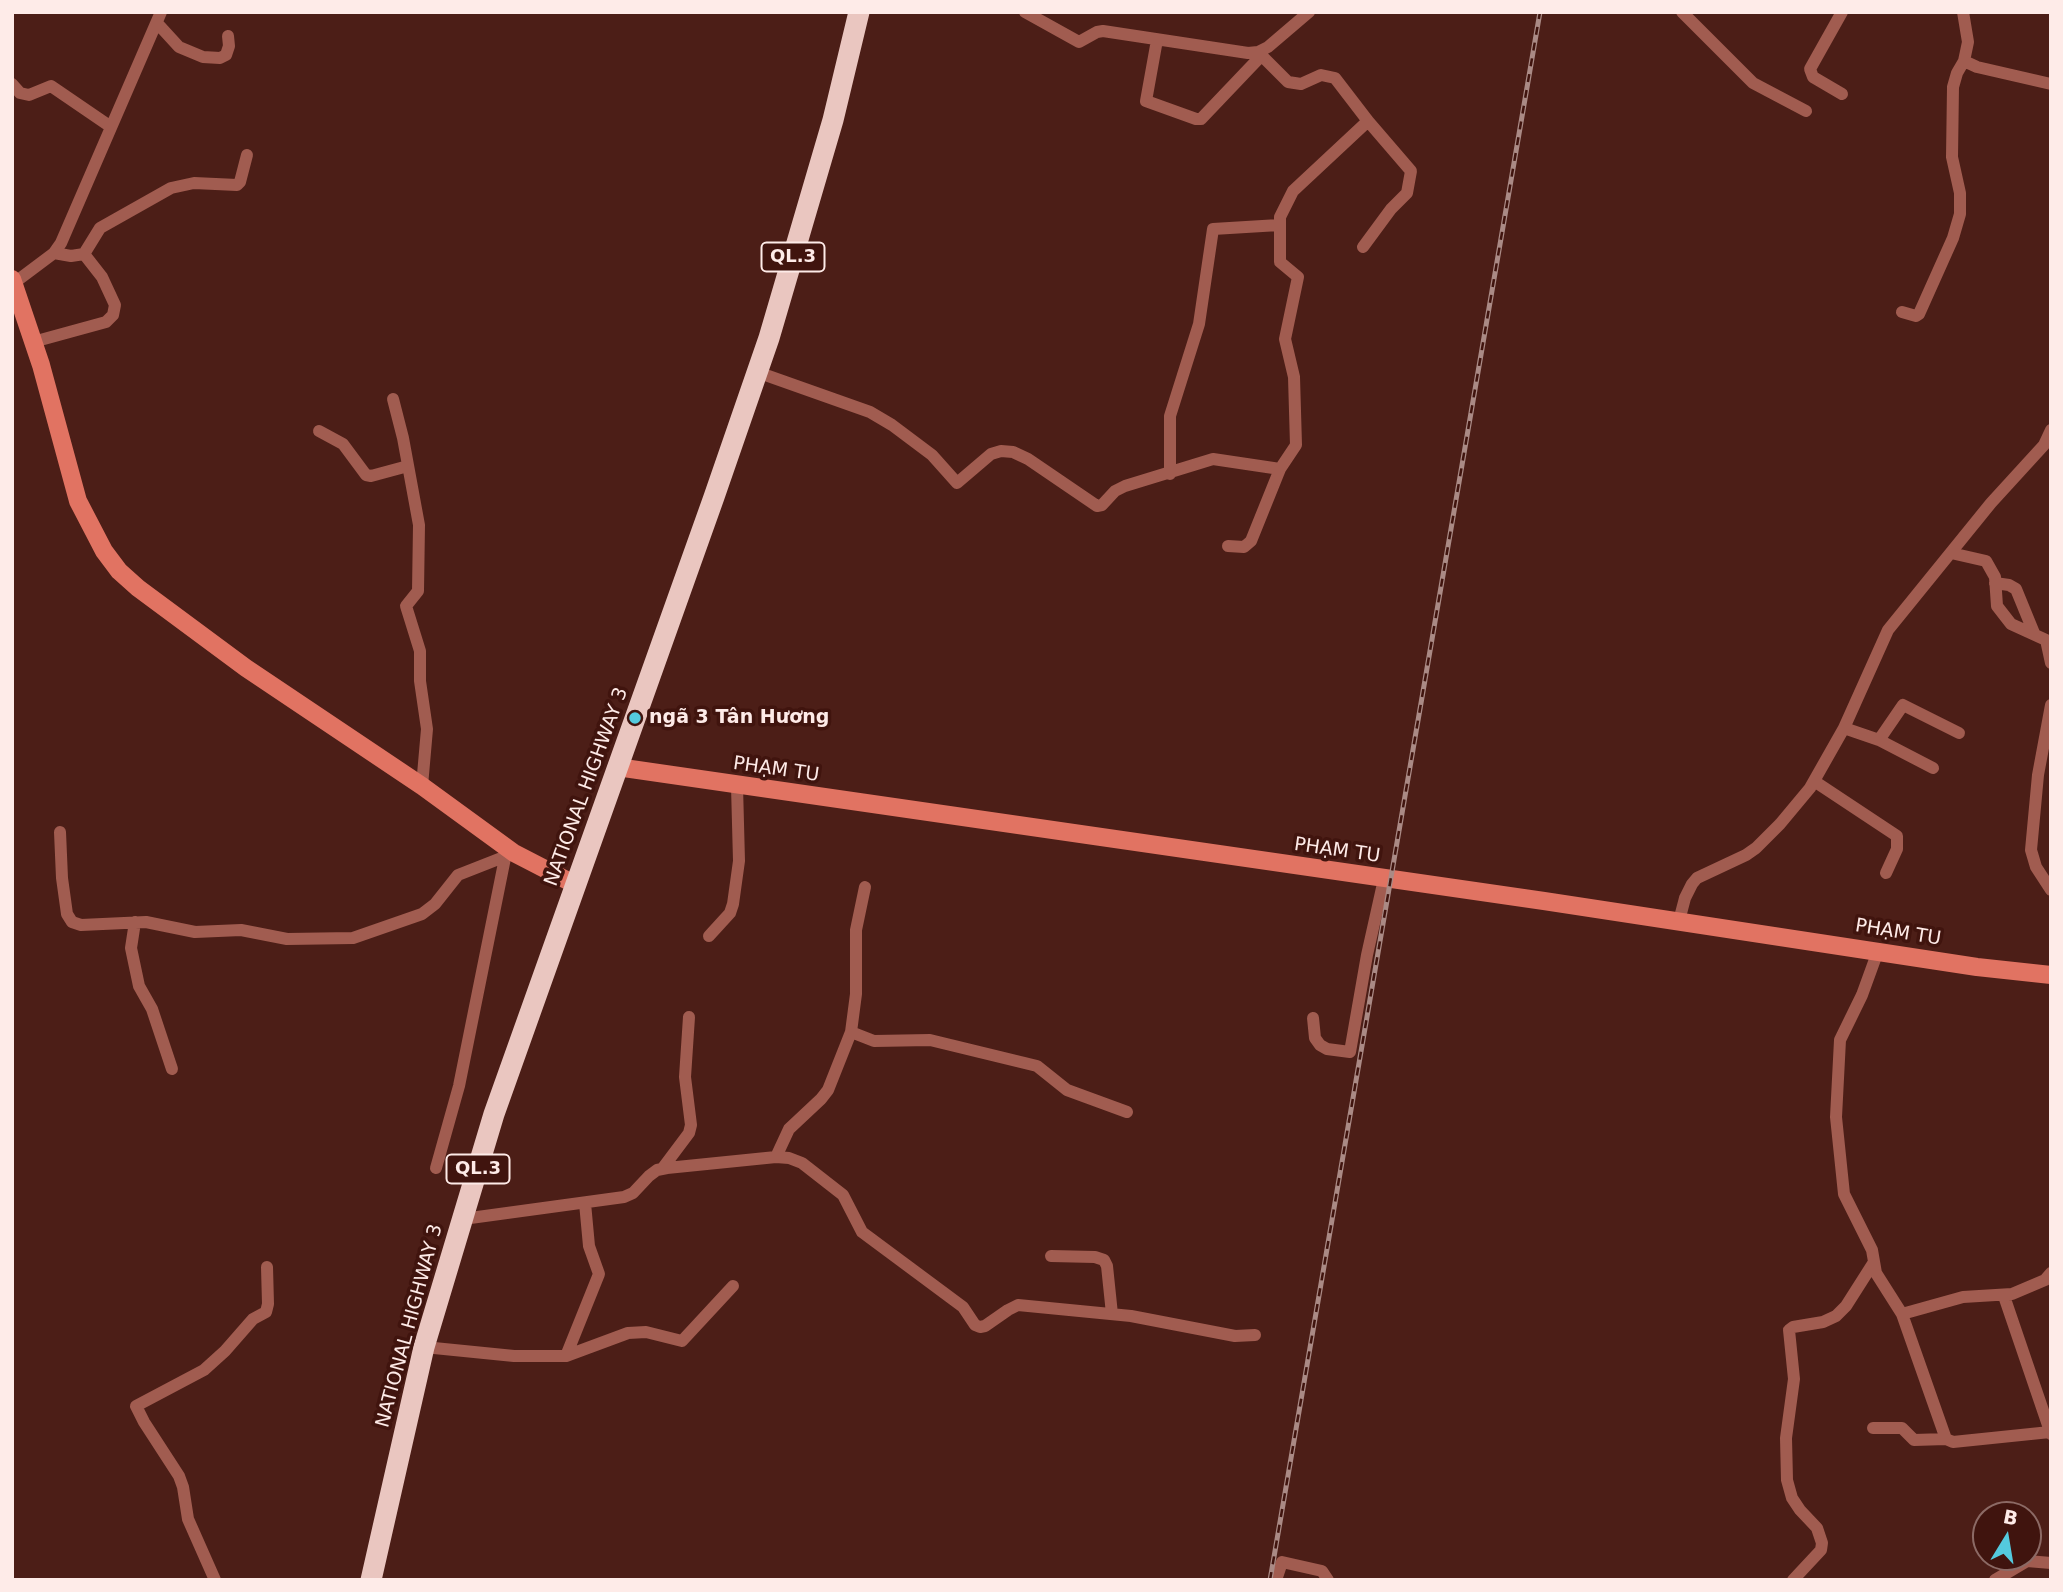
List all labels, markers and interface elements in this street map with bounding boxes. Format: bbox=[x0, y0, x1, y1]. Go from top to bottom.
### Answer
road number: QL.3 bbox=[762, 243, 824, 272]
street label: NATIONAL HIGHWAY 3 bbox=[540, 685, 634, 889]
place label: ngã 3 Tân Hương bbox=[649, 707, 829, 729]
marker: ngã 3 Tân Hương bbox=[627, 710, 643, 726]
street label: PHẠM TU bbox=[731, 753, 821, 787]
street label: PHẠM TU bbox=[1292, 834, 1382, 868]
street label: PHẠM TU bbox=[1853, 915, 1943, 951]
road number: QL.3 bbox=[447, 1154, 510, 1184]
street label: NATIONAL HIGHWAY 3 bbox=[372, 1222, 448, 1430]
north arrow bbox=[1972, 1501, 2042, 1571]
text: B bbox=[2001, 1505, 2020, 1530]

